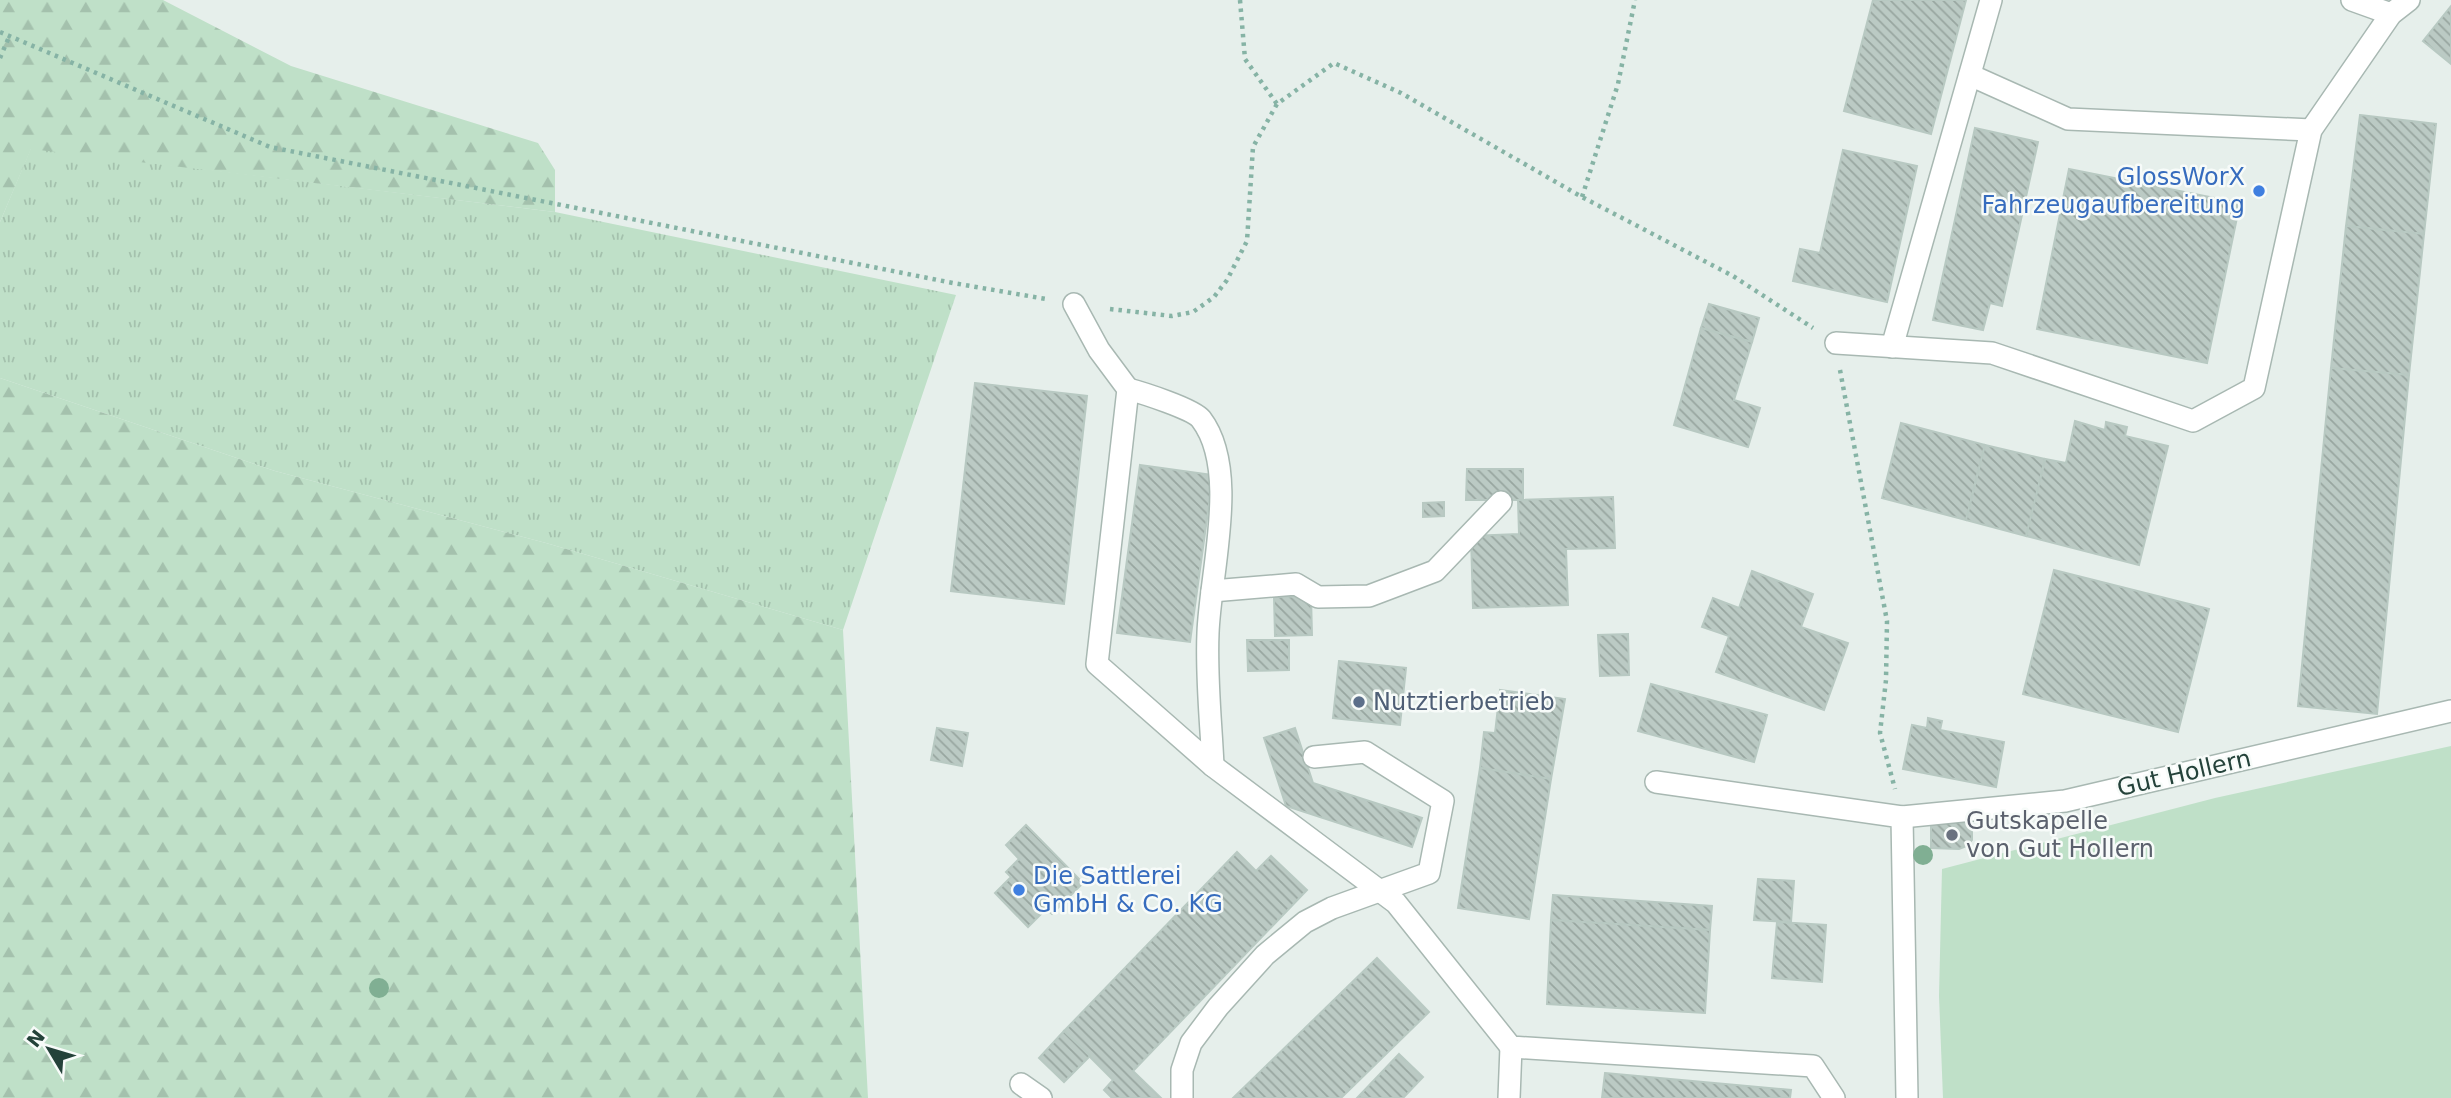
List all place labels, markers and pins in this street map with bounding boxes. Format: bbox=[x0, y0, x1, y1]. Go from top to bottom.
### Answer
place label: GlossWorX Fahrzeugaufbereitung bbox=[1982, 163, 2245, 219]
marker: GlossWorX Fahrzeugaufbereitung bbox=[2251, 183, 2267, 199]
place label: Nutztierbetrieb bbox=[1373, 688, 1555, 716]
marker: Nutztierbetrieb bbox=[1351, 694, 1367, 710]
place label: Gutskapelle von Gut Hollern bbox=[1966, 807, 2154, 863]
marker: Gutskapelle von Gut Hollern bbox=[1944, 827, 1960, 843]
place label: Die Sattlerei GmbH & Co. KG bbox=[1033, 862, 1223, 918]
marker: Die Sattlerei GmbH & Co. KG bbox=[1011, 882, 1027, 898]

